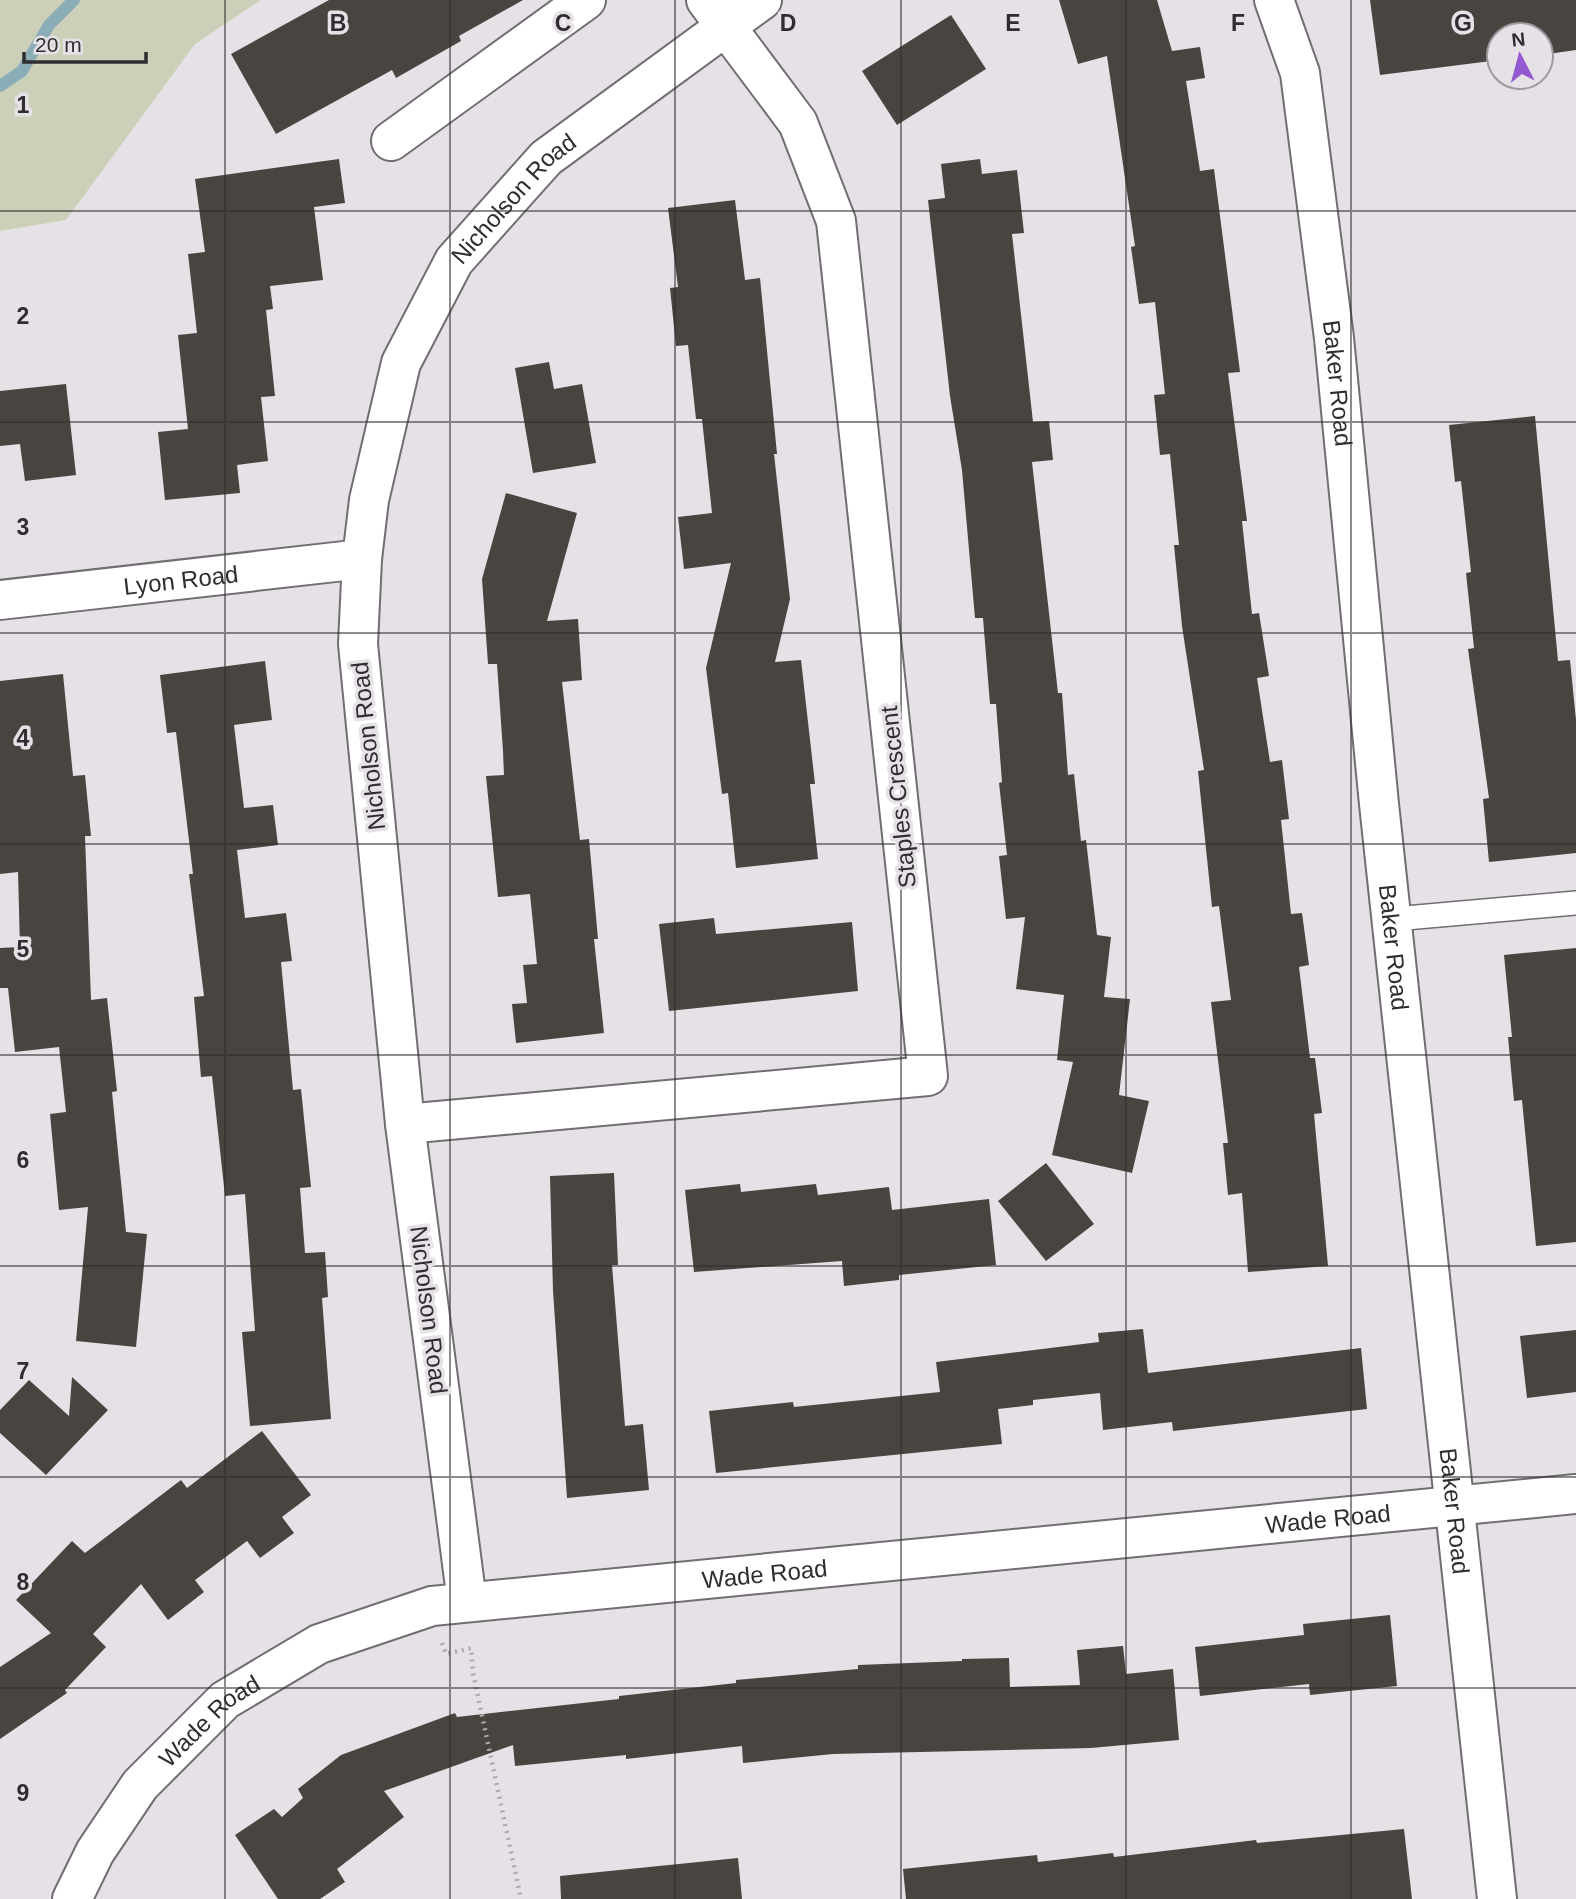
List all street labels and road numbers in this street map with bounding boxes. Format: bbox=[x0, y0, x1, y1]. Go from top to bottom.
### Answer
street label: Nicholson Road bbox=[445, 127, 581, 269]
street label: Baker Road bbox=[1318, 318, 1358, 448]
street label: Lyon Road bbox=[122, 560, 240, 599]
street label: Nicholson Road bbox=[346, 660, 390, 832]
street label: Staples Crescent bbox=[875, 704, 921, 889]
street label: Baker Road bbox=[1374, 883, 1415, 1012]
street label: Nicholson Road bbox=[405, 1224, 453, 1396]
street label: Baker Road bbox=[1435, 1447, 1475, 1576]
street label: Wade Road bbox=[1264, 1499, 1392, 1538]
street label: Wade Road bbox=[701, 1554, 829, 1593]
street label: Wade Road bbox=[153, 1669, 264, 1772]

